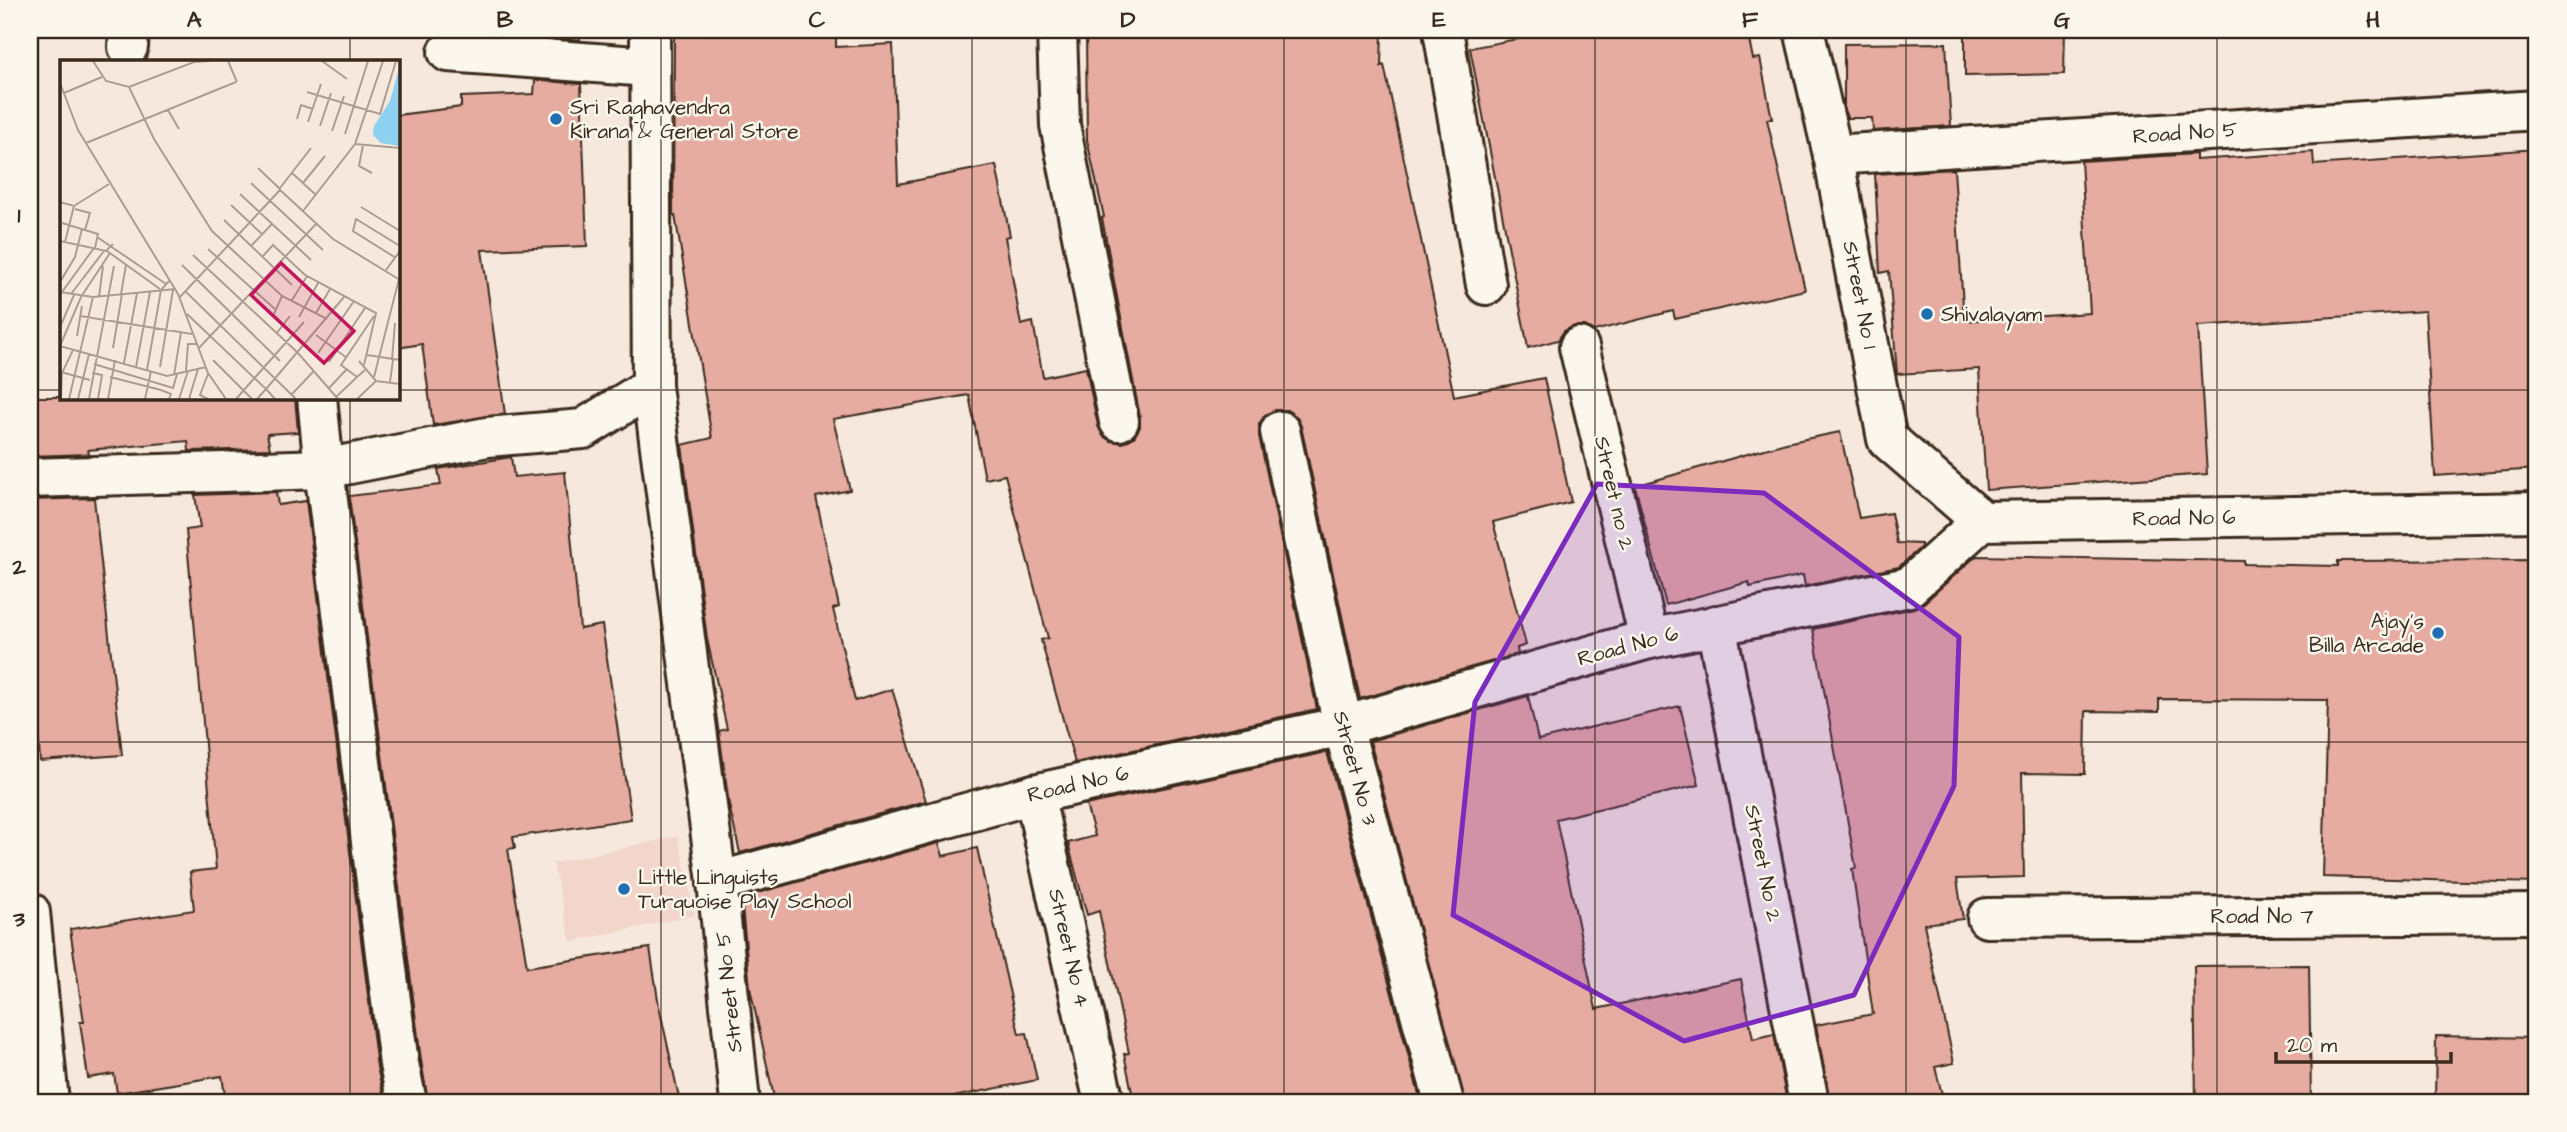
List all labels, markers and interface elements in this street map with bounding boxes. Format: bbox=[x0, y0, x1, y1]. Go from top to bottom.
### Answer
text: A bbox=[187, 4, 202, 36]
text: B bbox=[497, 4, 514, 36]
text: C bbox=[809, 4, 826, 36]
text: D bbox=[1121, 4, 1136, 36]
text: E bbox=[1432, 4, 1446, 36]
text: F bbox=[1742, 4, 1759, 36]
text: G bbox=[2054, 4, 2070, 36]
text: H bbox=[2366, 4, 2380, 36]
inset map bbox=[60, 60, 399, 399]
place label: Sri Raghavendra Kirana & General Store bbox=[570, 93, 799, 146]
marker: Sri Raghavendra Kirana & General Store bbox=[548, 111, 564, 127]
street label: Road No 5 bbox=[2132, 115, 2238, 151]
text: 1 bbox=[18, 199, 21, 231]
street label: Street No 1 bbox=[1835, 239, 1885, 352]
place label: Shivalayam bbox=[1941, 300, 2043, 331]
marker: Shivalayam bbox=[1919, 306, 1935, 322]
street label: Street no 2 bbox=[1587, 433, 1641, 553]
street label: Road No 6 bbox=[2132, 503, 2236, 533]
text: 2 bbox=[11, 551, 26, 583]
place label: Ajay's Billa Arcade bbox=[2309, 607, 2424, 660]
street label: Road No 6 bbox=[1574, 619, 1682, 673]
marker: Ajay's Billa Arcade bbox=[2430, 625, 2446, 641]
street label: Street No 3 bbox=[1326, 708, 1384, 829]
street label: Road No 6 bbox=[1024, 758, 1132, 810]
street label: Street No 2 bbox=[1737, 802, 1789, 924]
place label: Little Linguists Turquoise Play School bbox=[638, 863, 852, 918]
marker: Little Linguists Turquoise Play School bbox=[616, 881, 632, 897]
street label: Street No 4 bbox=[1041, 886, 1097, 1010]
street label: Road No 7 bbox=[2211, 902, 2314, 931]
text: 3 bbox=[12, 903, 25, 935]
street label: Street No 5 bbox=[708, 930, 750, 1054]
scale bar bbox=[2276, 1020, 2452, 1064]
text: 20 m bbox=[2287, 1031, 2338, 1060]

